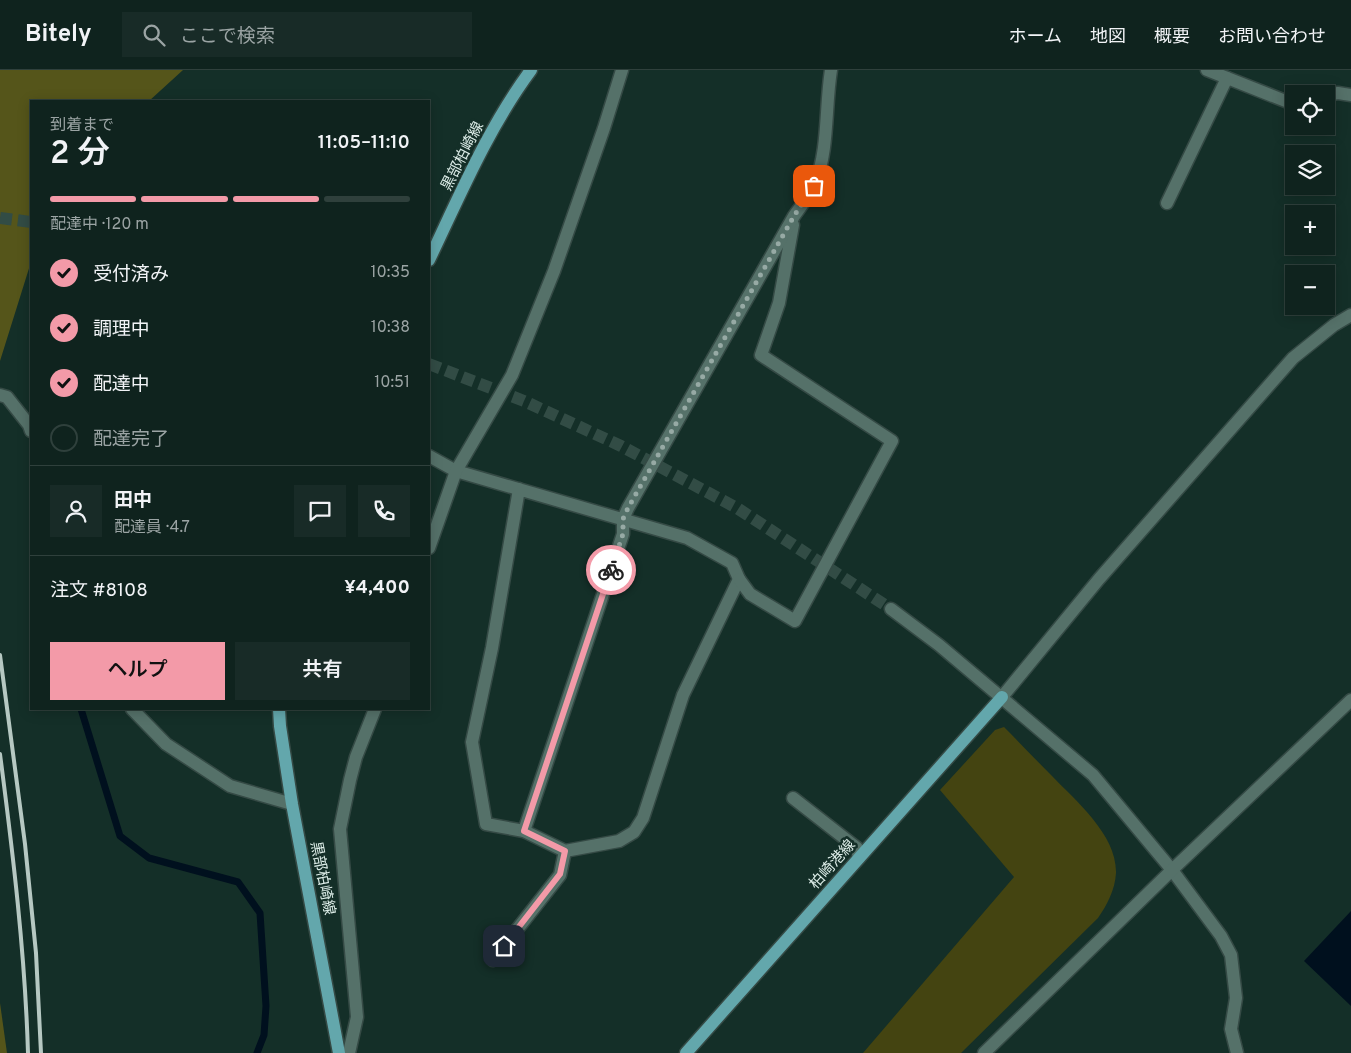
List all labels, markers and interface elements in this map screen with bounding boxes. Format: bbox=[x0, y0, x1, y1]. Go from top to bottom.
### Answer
search box bbox=[122, 12, 472, 57]
text: Bitely bbox=[25, 20, 92, 50]
icon: search bbox=[140, 21, 168, 49]
text: ここで検索 bbox=[180, 25, 275, 49]
text: ホーム bbox=[1009, 26, 1062, 49]
text: 地図 bbox=[1090, 26, 1126, 49]
text: 概要 bbox=[1154, 26, 1190, 49]
text: お問い合わせ bbox=[1218, 26, 1326, 49]
map controls bbox=[1285, 85, 1335, 315]
button: locate bbox=[1285, 85, 1335, 135]
text: 到着まで bbox=[50, 116, 114, 136]
street label: 黒部柏崎線 bbox=[438, 119, 489, 194]
text: 11:05–11:10 bbox=[318, 131, 410, 155]
text: 2 分 bbox=[50, 135, 109, 175]
button: layers bbox=[1285, 145, 1335, 195]
pin bbox=[793, 165, 835, 207]
icon: bag bbox=[800, 172, 828, 200]
button: + bbox=[1285, 205, 1335, 255]
text: 配達中 · 120 m bbox=[50, 215, 149, 235]
icon: check bbox=[50, 259, 78, 287]
text: 受付済み bbox=[93, 263, 169, 287]
text: 10:35 bbox=[371, 263, 410, 283]
button: − bbox=[1285, 265, 1335, 315]
icon: check bbox=[50, 314, 78, 342]
text: 調理中 bbox=[93, 318, 150, 342]
text: 10:38 bbox=[371, 318, 410, 338]
icon: check bbox=[50, 369, 78, 397]
text: 配達中 bbox=[93, 373, 150, 397]
text: 10:51 bbox=[374, 373, 410, 393]
text: 配達完了 bbox=[93, 428, 169, 452]
button: person bbox=[50, 485, 102, 537]
button: chat bbox=[294, 485, 346, 537]
button: phone bbox=[358, 485, 410, 537]
text: 田中 bbox=[114, 489, 152, 513]
text: 配達員 · 4.7 bbox=[114, 518, 190, 538]
courier bbox=[586, 545, 636, 595]
icon: bike bbox=[597, 556, 625, 584]
text: ¥4,400 bbox=[344, 576, 410, 600]
text: 注文 #8108 bbox=[50, 579, 148, 603]
button: ヘルプ bbox=[50, 642, 225, 700]
button: 共有 bbox=[235, 642, 410, 700]
street label: 柏崎港線 bbox=[806, 836, 860, 894]
street label: 黒部柏崎線 bbox=[305, 840, 338, 917]
pin bbox=[483, 925, 525, 967]
icon: home bbox=[490, 932, 518, 960]

